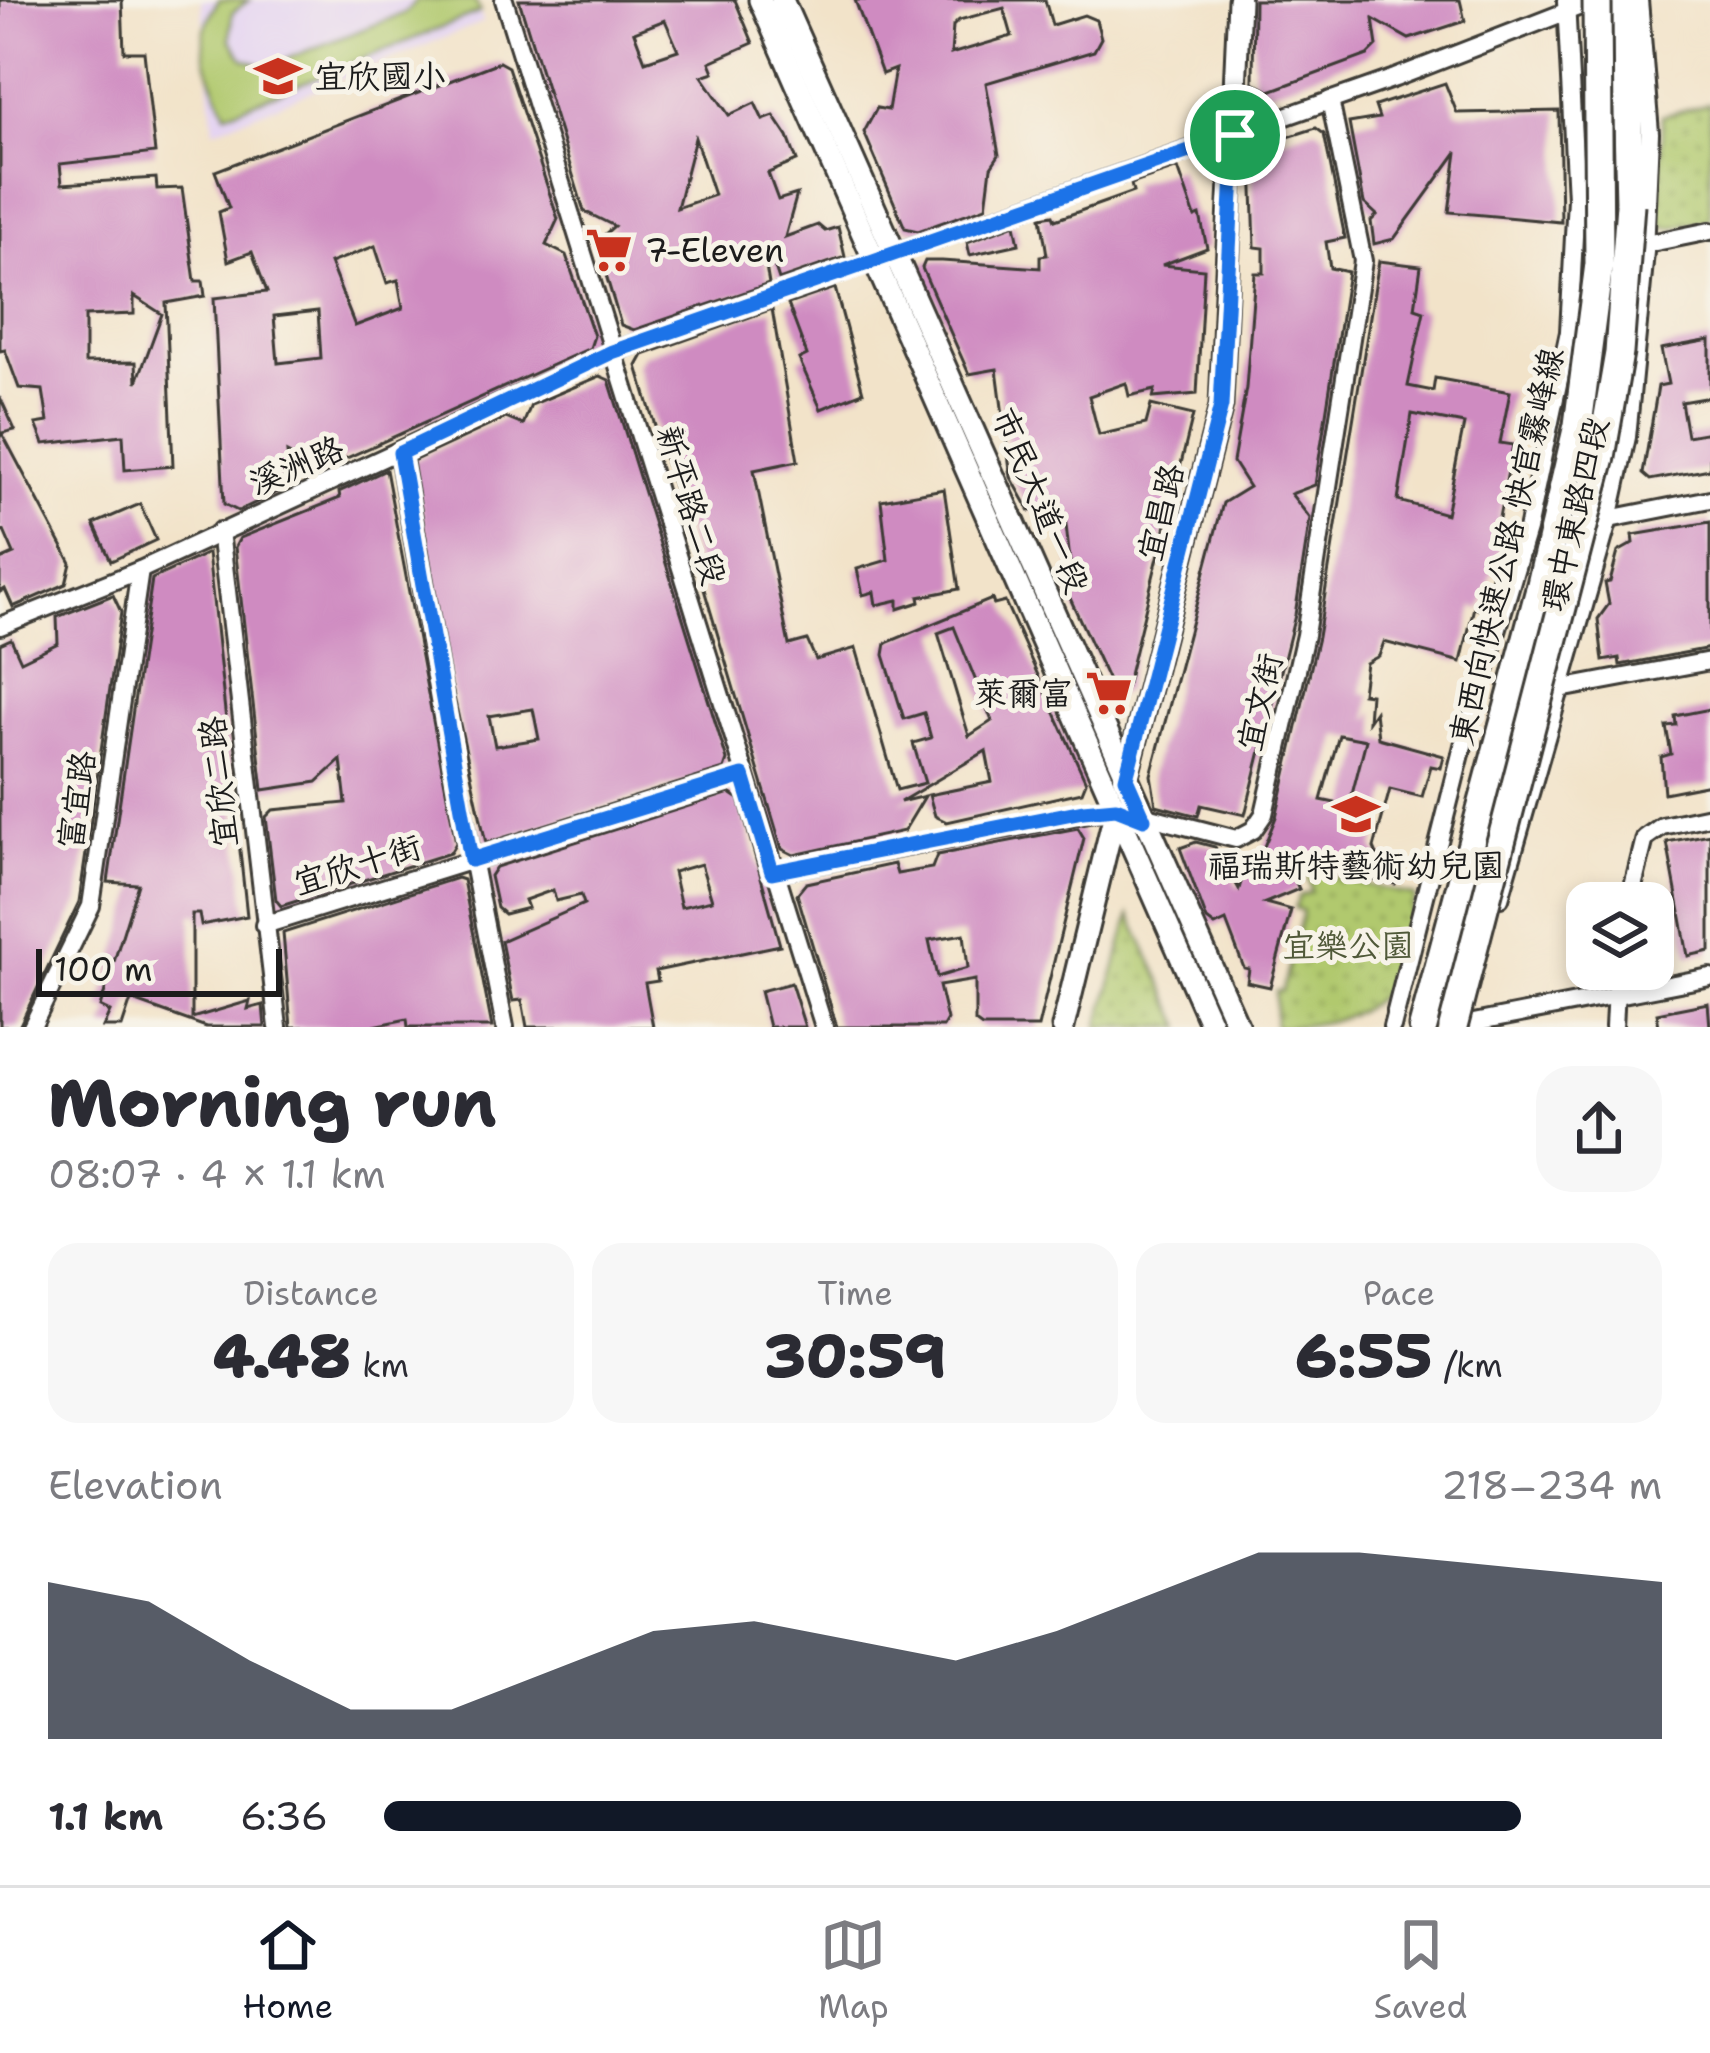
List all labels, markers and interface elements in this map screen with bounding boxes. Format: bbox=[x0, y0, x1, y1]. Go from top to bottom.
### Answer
school or university icon: 宜欣國小 bbox=[253, 51, 303, 101]
place label: 宜欣國小 bbox=[314, 54, 446, 99]
pin bbox=[1184, 84, 1286, 186]
icon: arrive bbox=[1202, 102, 1268, 168]
supermarket icon: 7-Eleven bbox=[584, 225, 634, 275]
place label: 7-Eleven bbox=[645, 228, 784, 273]
street label: 東西向快速公路 快官霧峰線 bbox=[1439, 343, 1574, 750]
street label: 市民大道一段 bbox=[981, 400, 1100, 600]
street label: 環中東路四段 bbox=[1530, 413, 1619, 616]
street label: 新平路二段 bbox=[646, 420, 737, 591]
street label: 溪洲路 bbox=[242, 425, 351, 506]
street label: 宜昌路 bbox=[1127, 459, 1194, 566]
street label: 宜文街 bbox=[1226, 649, 1293, 755]
supermarket icon: 萊爾富 bbox=[1084, 668, 1134, 718]
place label: 萊爾富 bbox=[974, 671, 1073, 716]
street label: 宜欣二路 bbox=[189, 714, 248, 850]
street label: 富宜路 bbox=[47, 748, 106, 852]
school or university icon: 福瑞斯特藝術幼兒園 bbox=[1331, 789, 1381, 839]
street label: 宜欣十街 bbox=[287, 824, 427, 905]
place label: 福瑞斯特藝術幼兒園 bbox=[1208, 843, 1505, 888]
map controls bbox=[1566, 882, 1674, 990]
button: layers bbox=[1566, 882, 1674, 990]
park label: 宜樂公園 bbox=[1282, 923, 1414, 968]
scale bar bbox=[36, 943, 282, 996]
text: 100 m bbox=[54, 947, 153, 992]
text: Morning run bbox=[48, 1059, 497, 1147]
button: share bbox=[1536, 1066, 1662, 1192]
text: 08:07 · 4 × 1.1 km bbox=[48, 1148, 386, 1200]
text: Distance bbox=[243, 1271, 379, 1316]
text: Time bbox=[817, 1271, 893, 1316]
text: Pace bbox=[1363, 1271, 1435, 1316]
text: 4.48 bbox=[213, 1316, 351, 1396]
text: 30:59 bbox=[764, 1316, 946, 1396]
text: 6:55 bbox=[1295, 1316, 1432, 1396]
text: km bbox=[351, 1343, 409, 1388]
text: /km bbox=[1432, 1343, 1503, 1388]
text: Elevation bbox=[48, 1459, 223, 1511]
text: 218–234 m bbox=[1441, 1459, 1662, 1511]
text: 1.1 km bbox=[48, 1790, 163, 1842]
text: 6:36 bbox=[240, 1790, 328, 1842]
tab: Home bbox=[242, 1912, 333, 2029]
tab: Map bbox=[818, 1912, 889, 2029]
tab: Saved bbox=[1374, 1912, 1467, 2029]

